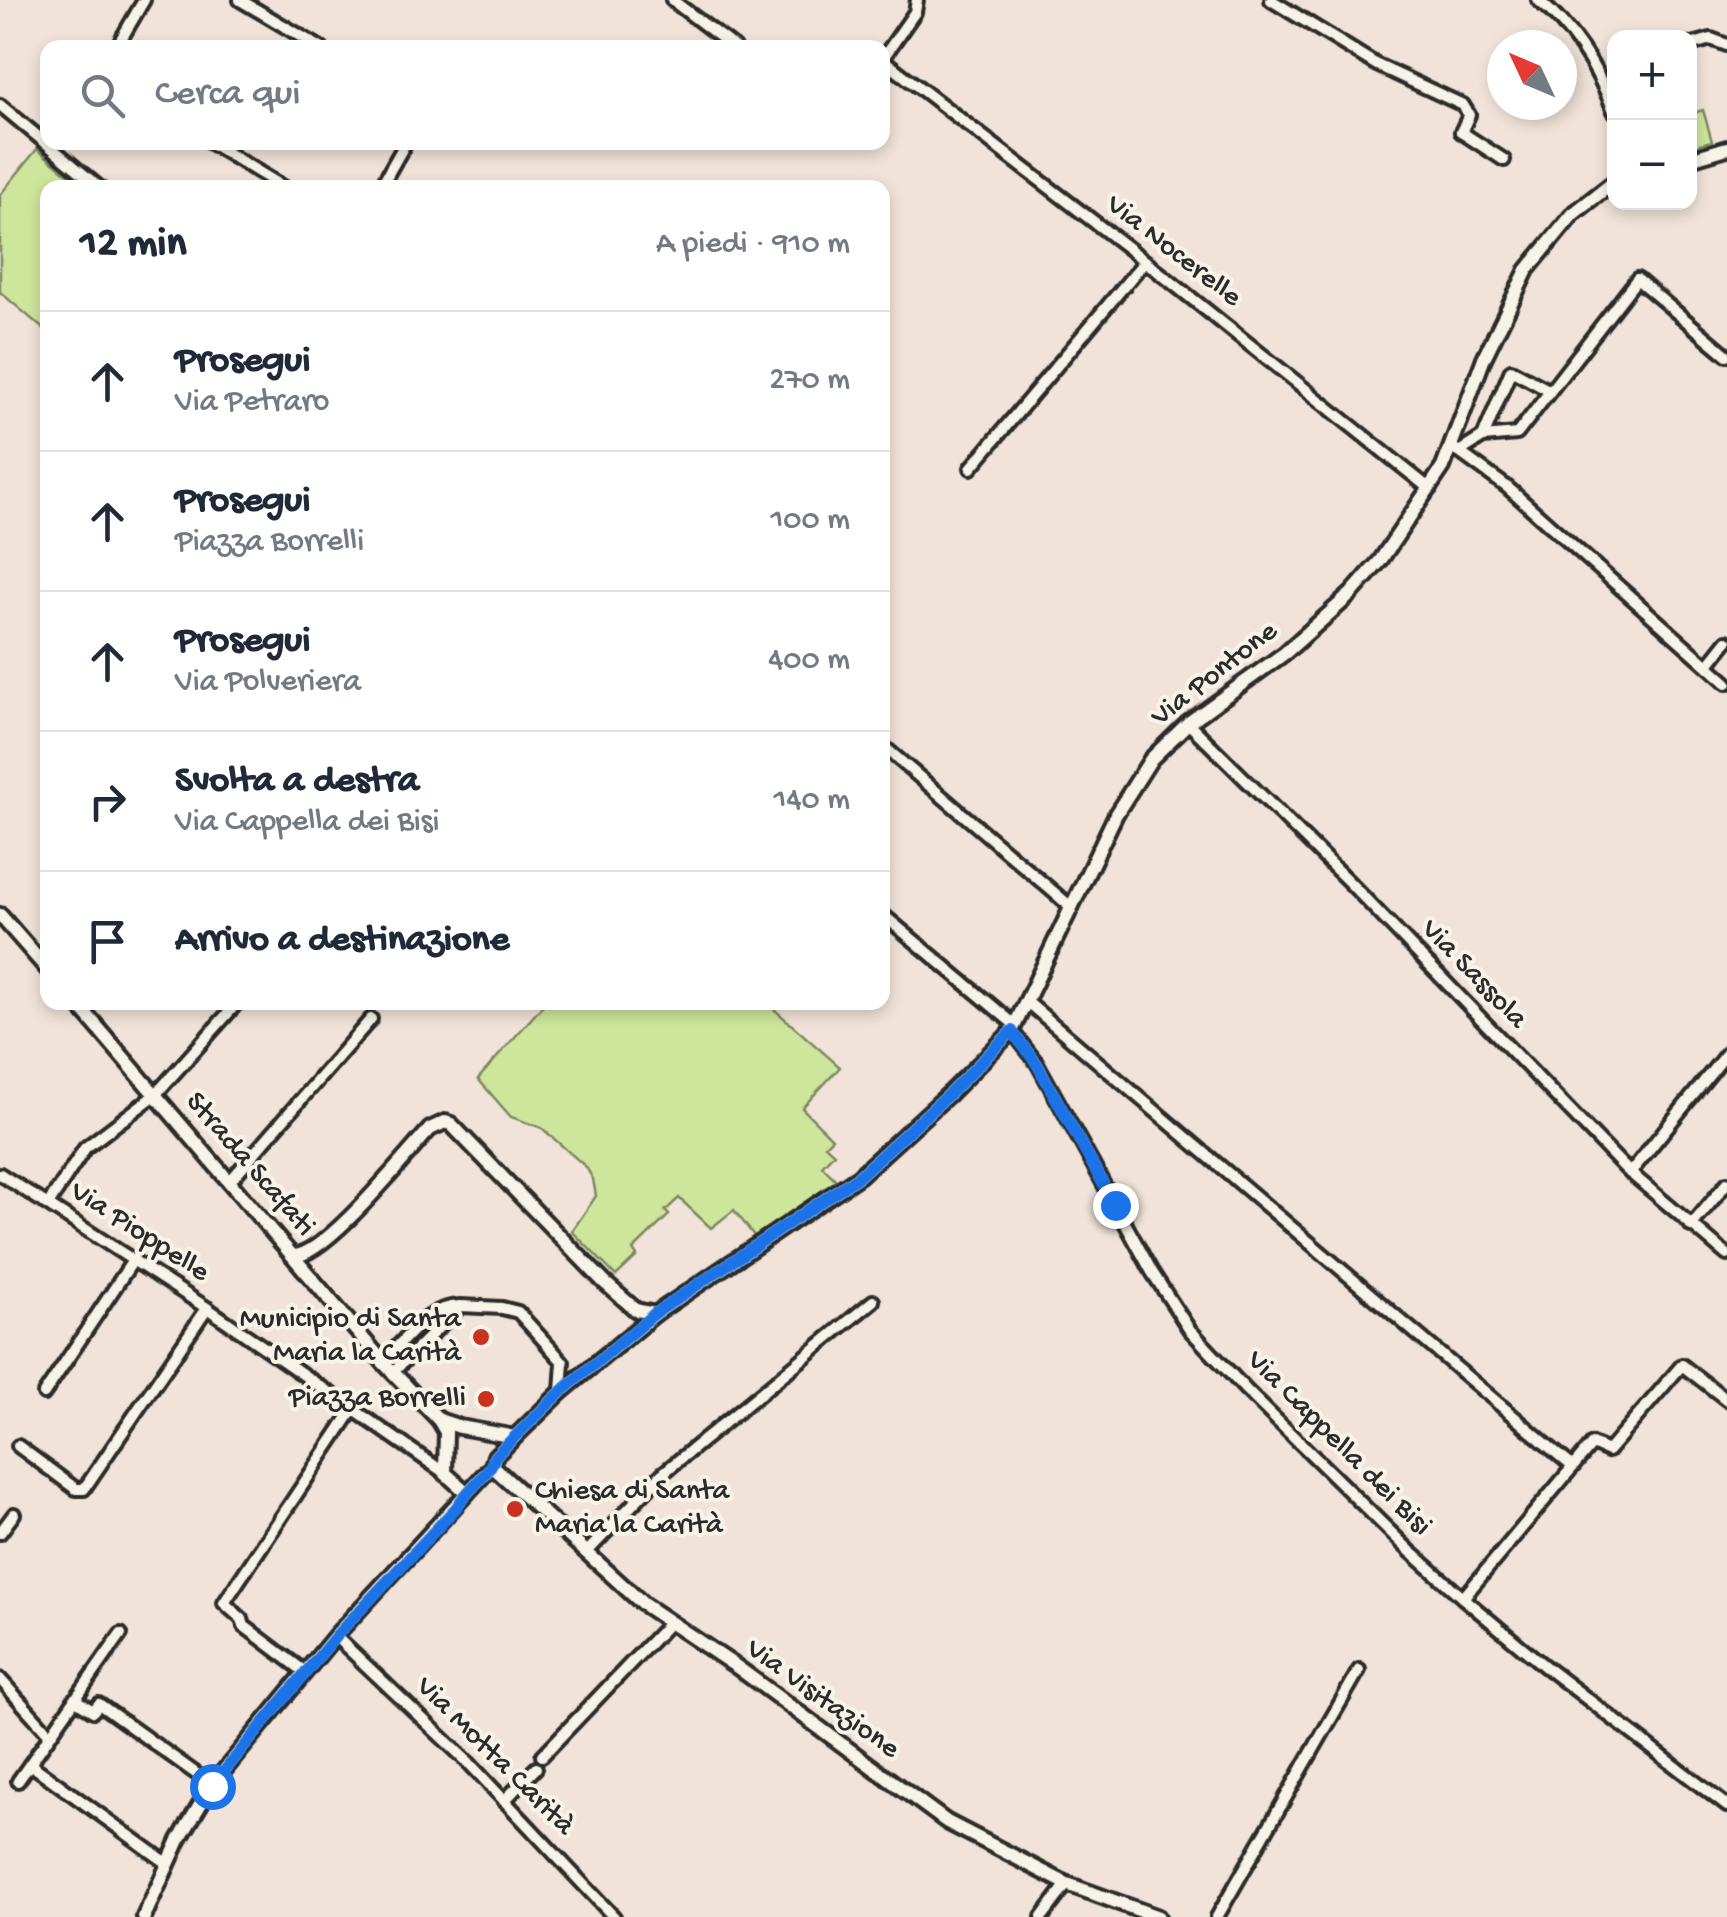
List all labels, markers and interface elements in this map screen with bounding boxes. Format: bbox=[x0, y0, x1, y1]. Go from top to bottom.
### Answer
north arrow bbox=[1487, 30, 1577, 120]
map controls bbox=[1607, 30, 1697, 210]
button: + bbox=[1607, 30, 1697, 120]
search box bbox=[40, 40, 890, 150]
icon: search bbox=[75, 68, 130, 123]
text: Cerca qui bbox=[155, 73, 300, 117]
button: − bbox=[1607, 120, 1697, 210]
street label: Via Nocerelle bbox=[1097, 188, 1248, 316]
text: 12 min bbox=[80, 221, 186, 270]
text: A piedi · 910 m bbox=[656, 226, 850, 264]
text: Prosegui bbox=[175, 340, 310, 384]
icon: ahead bbox=[80, 354, 135, 409]
text: 270 m bbox=[769, 362, 850, 400]
text: Via Petraro bbox=[175, 384, 329, 422]
text: Prosegui bbox=[175, 480, 310, 524]
icon: ahead bbox=[80, 494, 135, 549]
text: 100 m bbox=[770, 502, 850, 540]
text: Piazza Borrelli bbox=[175, 524, 364, 562]
street label: Via Pontone bbox=[1144, 614, 1286, 736]
text: Prosegui bbox=[175, 620, 310, 664]
icon: ahead bbox=[80, 634, 135, 689]
text: 400 m bbox=[768, 642, 850, 680]
text: Via Polveriera bbox=[175, 664, 361, 702]
text: Svolta a destra bbox=[175, 760, 419, 804]
icon: right bbox=[80, 774, 135, 829]
text: 140 m bbox=[773, 782, 850, 820]
text: Via Cappella dei Bisi bbox=[175, 804, 439, 842]
street label: Via Sassola bbox=[1412, 912, 1535, 1038]
icon: arrive bbox=[80, 914, 135, 969]
text: Arrivo a destinazione bbox=[175, 919, 509, 963]
street label: Strada Scafati bbox=[177, 1086, 321, 1244]
street label: Via Pioppelle bbox=[62, 1174, 216, 1291]
route end bbox=[1093, 1183, 1139, 1229]
place label: Municipio di Santa Maria la Carità bbox=[240, 1303, 462, 1372]
marker: Municipio di Santa Maria la Carità bbox=[470, 1326, 492, 1348]
street label: Via Cappella dei Bisi bbox=[1237, 1343, 1438, 1544]
place label: Piazza Borrelli bbox=[288, 1382, 466, 1417]
marker: Piazza Borrelli bbox=[475, 1388, 497, 1410]
place label: Chiesa di Santa Maria la Carità bbox=[535, 1475, 730, 1544]
marker: Chiesa di Santa Maria la Carità bbox=[504, 1498, 526, 1520]
street label: Via Visitazione bbox=[737, 1632, 906, 1768]
street label: Via Motta Carità bbox=[406, 1669, 582, 1845]
route start bbox=[190, 1764, 236, 1810]

